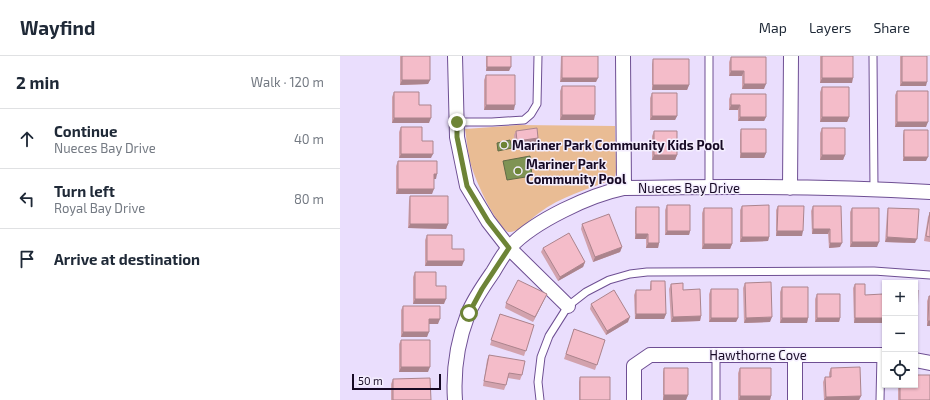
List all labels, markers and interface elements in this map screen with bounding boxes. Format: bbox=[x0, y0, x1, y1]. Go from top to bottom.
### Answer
text: Wayfind bbox=[20, 16, 95, 39]
text: Map bbox=[759, 19, 787, 36]
text: Layers bbox=[809, 19, 851, 36]
text: Share bbox=[873, 19, 910, 36]
text: 2 min bbox=[16, 72, 59, 92]
text: Walk · 120 m bbox=[251, 74, 324, 90]
route end bbox=[448, 113, 466, 131]
text: Continue bbox=[54, 122, 117, 140]
icon: ahead bbox=[16, 128, 38, 150]
text: 40 m bbox=[294, 131, 324, 147]
place label: Mariner Park Community Kids Pool bbox=[512, 137, 725, 153]
text: Nueces Bay Drive bbox=[54, 140, 156, 156]
marker: Mariner Park Community Kids Pool bbox=[499, 140, 509, 150]
place label: Mariner Park Community Pool bbox=[526, 156, 627, 187]
marker: Mariner Park Community Pool bbox=[513, 166, 523, 176]
street label: Nueces Bay Drive bbox=[638, 180, 740, 196]
text: Turn left bbox=[54, 182, 115, 200]
icon: left bbox=[16, 188, 38, 210]
text: 80 m bbox=[294, 191, 324, 207]
text: Royal Bay Drive bbox=[54, 200, 145, 216]
icon: arrive bbox=[16, 248, 38, 270]
text: Arrive at destination bbox=[54, 250, 200, 268]
map controls bbox=[882, 280, 918, 388]
button: + bbox=[882, 280, 918, 316]
route start bbox=[460, 304, 478, 322]
button: − bbox=[882, 316, 918, 352]
street label: Hawthorne Cove bbox=[709, 347, 807, 363]
button: locate bbox=[882, 352, 918, 388]
scale bar bbox=[352, 372, 441, 391]
text: 50 m bbox=[358, 374, 383, 387]

